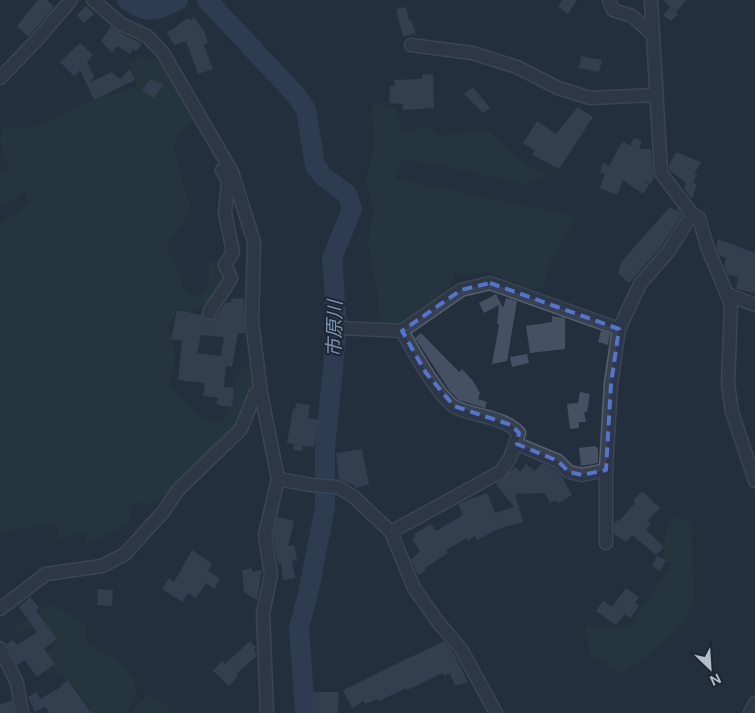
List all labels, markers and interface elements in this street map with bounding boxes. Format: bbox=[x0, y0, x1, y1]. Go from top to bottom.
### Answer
water label: 市原川 bbox=[322, 298, 348, 358]
north arrow bbox=[685, 643, 735, 693]
text: N bbox=[707, 669, 724, 690]

